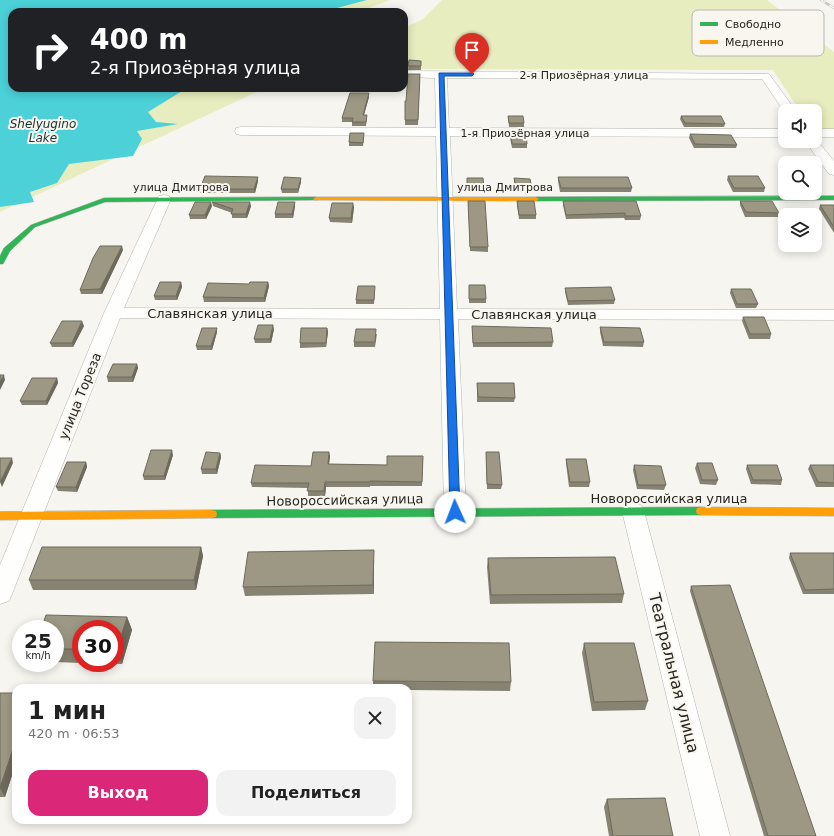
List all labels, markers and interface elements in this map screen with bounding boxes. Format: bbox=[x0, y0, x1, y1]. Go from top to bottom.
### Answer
legend bbox=[692, 10, 824, 56]
text: Свободно bbox=[725, 18, 781, 31]
text: 400 m bbox=[90, 23, 187, 56]
icon: right bbox=[24, 24, 76, 76]
pin bbox=[455, 33, 489, 74]
text: Медленно bbox=[725, 36, 784, 49]
icon: arrive bbox=[461, 39, 483, 61]
text: 2-я Приозёрная улица bbox=[90, 57, 301, 78]
street label: 2-я Приозёрная улица bbox=[520, 69, 648, 82]
map controls bbox=[778, 104, 822, 252]
button: sound bbox=[778, 104, 822, 148]
water label: Shelyugino Lake bbox=[10, 117, 76, 145]
street label: 1-я Приозёрная улица bbox=[461, 127, 589, 140]
button: search bbox=[778, 156, 822, 200]
street label: улица Дмитрова bbox=[133, 181, 229, 194]
street label: улица Дмитрова bbox=[457, 181, 553, 194]
button: layers bbox=[778, 208, 822, 252]
street label: Славянская улица bbox=[147, 306, 273, 321]
street label: Славянская улица bbox=[471, 307, 597, 322]
street label: улица Тореза bbox=[56, 350, 104, 442]
street label: Новороссийская улица bbox=[266, 491, 424, 509]
position arrow bbox=[434, 491, 476, 533]
street label: Новороссийская улица bbox=[591, 491, 747, 506]
street label: Театральная улица bbox=[645, 590, 703, 755]
speed limit sign: 30 bbox=[72, 620, 124, 672]
text: 25 bbox=[24, 629, 52, 653]
text: km/h bbox=[25, 650, 51, 661]
text: 1 мин bbox=[28, 697, 106, 725]
button: close bbox=[354, 697, 396, 739]
text: 420 m · 06:53 bbox=[28, 726, 119, 741]
button: Выход bbox=[28, 770, 208, 816]
button: Поделиться bbox=[216, 770, 396, 816]

